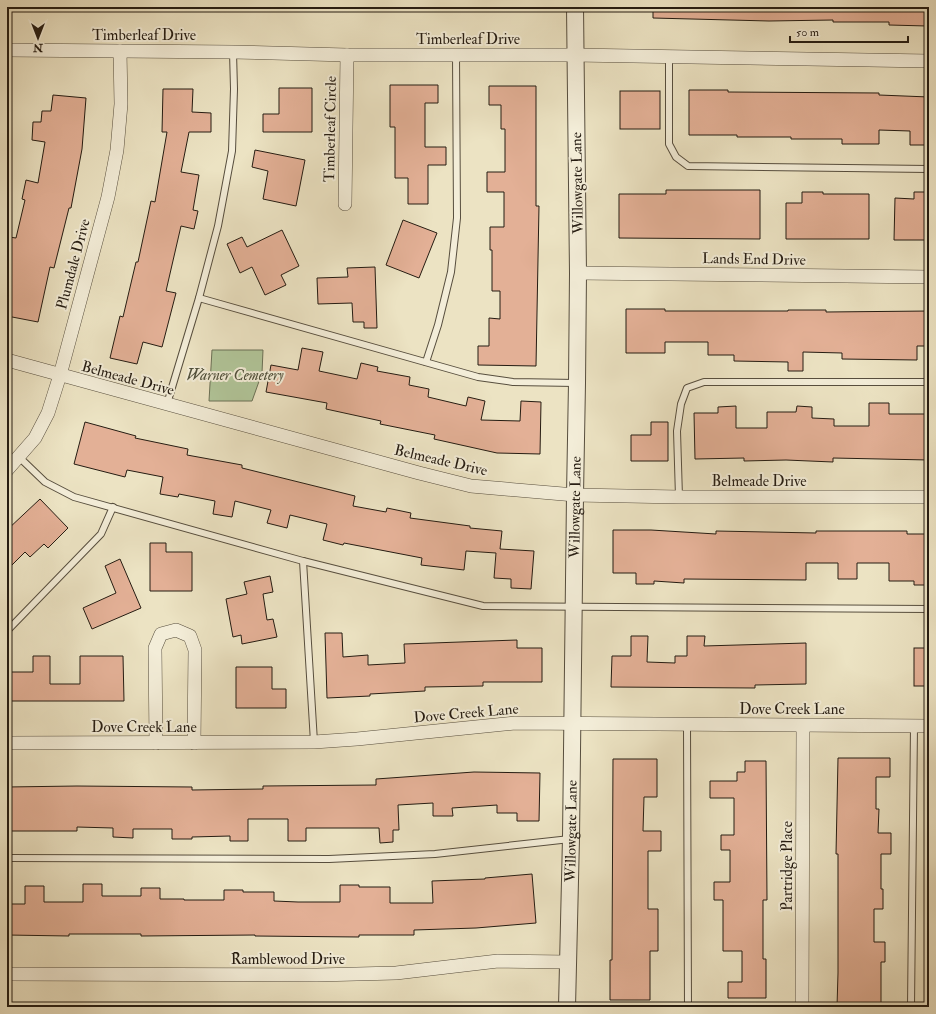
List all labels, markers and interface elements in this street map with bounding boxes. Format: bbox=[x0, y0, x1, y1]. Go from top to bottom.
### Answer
north arrow bbox=[18, 18, 58, 58]
scale bar bbox=[790, 18, 908, 44]
text: 50 m bbox=[796, 25, 820, 40]
street label: Timberleaf Drive bbox=[92, 26, 196, 45]
street label: Timberleaf Drive bbox=[416, 30, 520, 49]
text: N bbox=[32, 41, 44, 54]
street label: Timberleaf Circle bbox=[320, 76, 341, 182]
street label: Willowgate Lane bbox=[567, 132, 588, 235]
street label: Plumdale Drive bbox=[52, 217, 95, 312]
street label: Lands End Drive bbox=[702, 249, 806, 270]
street label: Belmeade Drive bbox=[79, 357, 176, 400]
park label: Warner Cemetery bbox=[186, 366, 285, 385]
street label: Belmeade Drive bbox=[392, 441, 489, 480]
street label: Willowgate Lane bbox=[565, 456, 586, 559]
street label: Belmeade Drive bbox=[711, 472, 807, 491]
street label: Dove Creek Lane bbox=[413, 699, 519, 728]
street label: Dove Creek Lane bbox=[739, 700, 845, 719]
street label: Dove Creek Lane bbox=[91, 718, 197, 737]
street label: Willowgate Lane bbox=[561, 780, 582, 883]
street label: Partridge Place bbox=[778, 821, 797, 911]
street label: Ramblewood Drive bbox=[231, 950, 345, 969]

